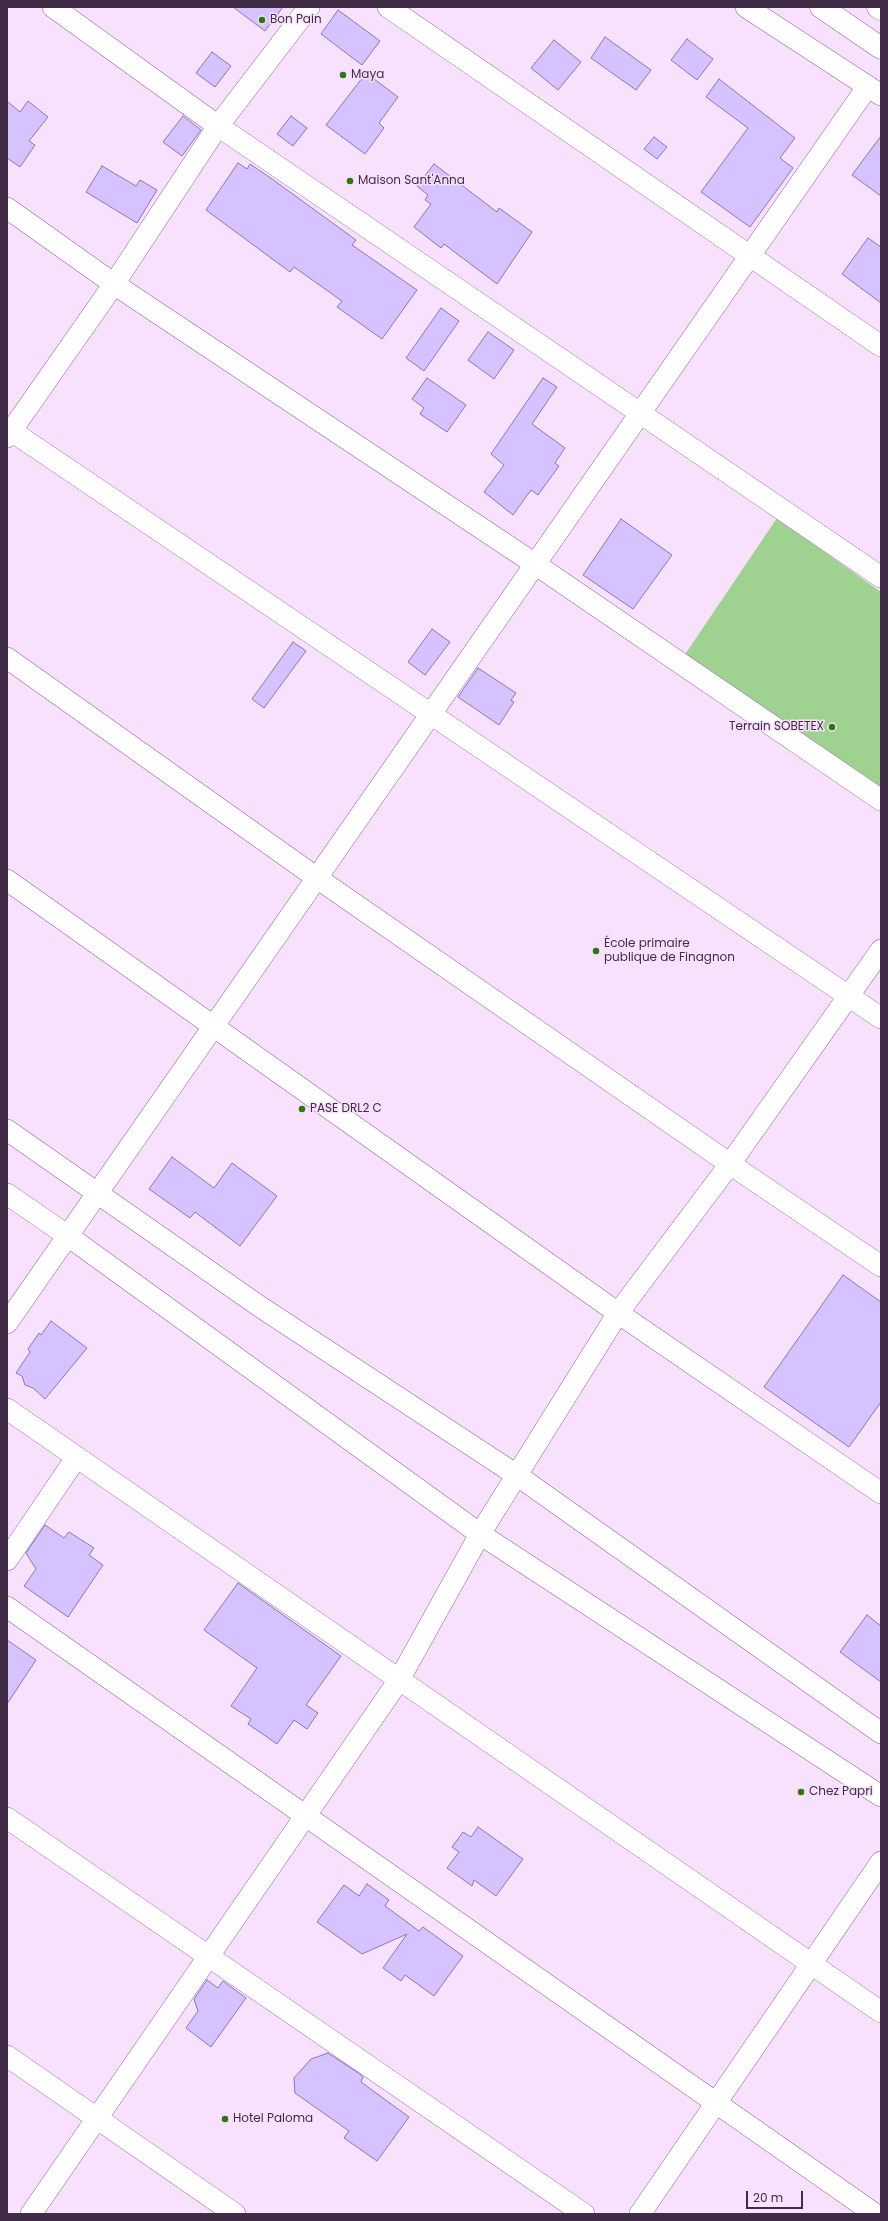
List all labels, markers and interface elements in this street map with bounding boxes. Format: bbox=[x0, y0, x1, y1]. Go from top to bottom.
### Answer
place label: Bon Pain bbox=[270, 13, 322, 27]
marker: Bon Pain bbox=[257, 15, 267, 25]
place label: Maya bbox=[351, 68, 384, 82]
marker: Maya bbox=[338, 70, 348, 80]
place label: Maison Sant'Anna bbox=[358, 174, 465, 188]
marker: Maison Sant'Anna bbox=[345, 176, 355, 186]
place label: Terrain SOBETEX bbox=[729, 720, 824, 734]
marker: Terrain SOBETEX bbox=[827, 722, 837, 732]
place label: École primaire publique de Finagnon bbox=[604, 937, 735, 965]
marker: École primaire publique de Finagnon bbox=[591, 946, 601, 956]
place label: PASE DRL2 C bbox=[310, 1102, 382, 1116]
marker: PASE DRL2 C bbox=[297, 1104, 307, 1114]
place label: Chez Papri bbox=[809, 1785, 873, 1799]
marker: Chez Papri bbox=[796, 1787, 806, 1797]
place label: Hotel Paloma bbox=[233, 2112, 313, 2126]
marker: Hotel Paloma bbox=[220, 2114, 230, 2124]
scale bar bbox=[748, 2183, 805, 2209]
text: 20 m bbox=[753, 2189, 783, 2206]

